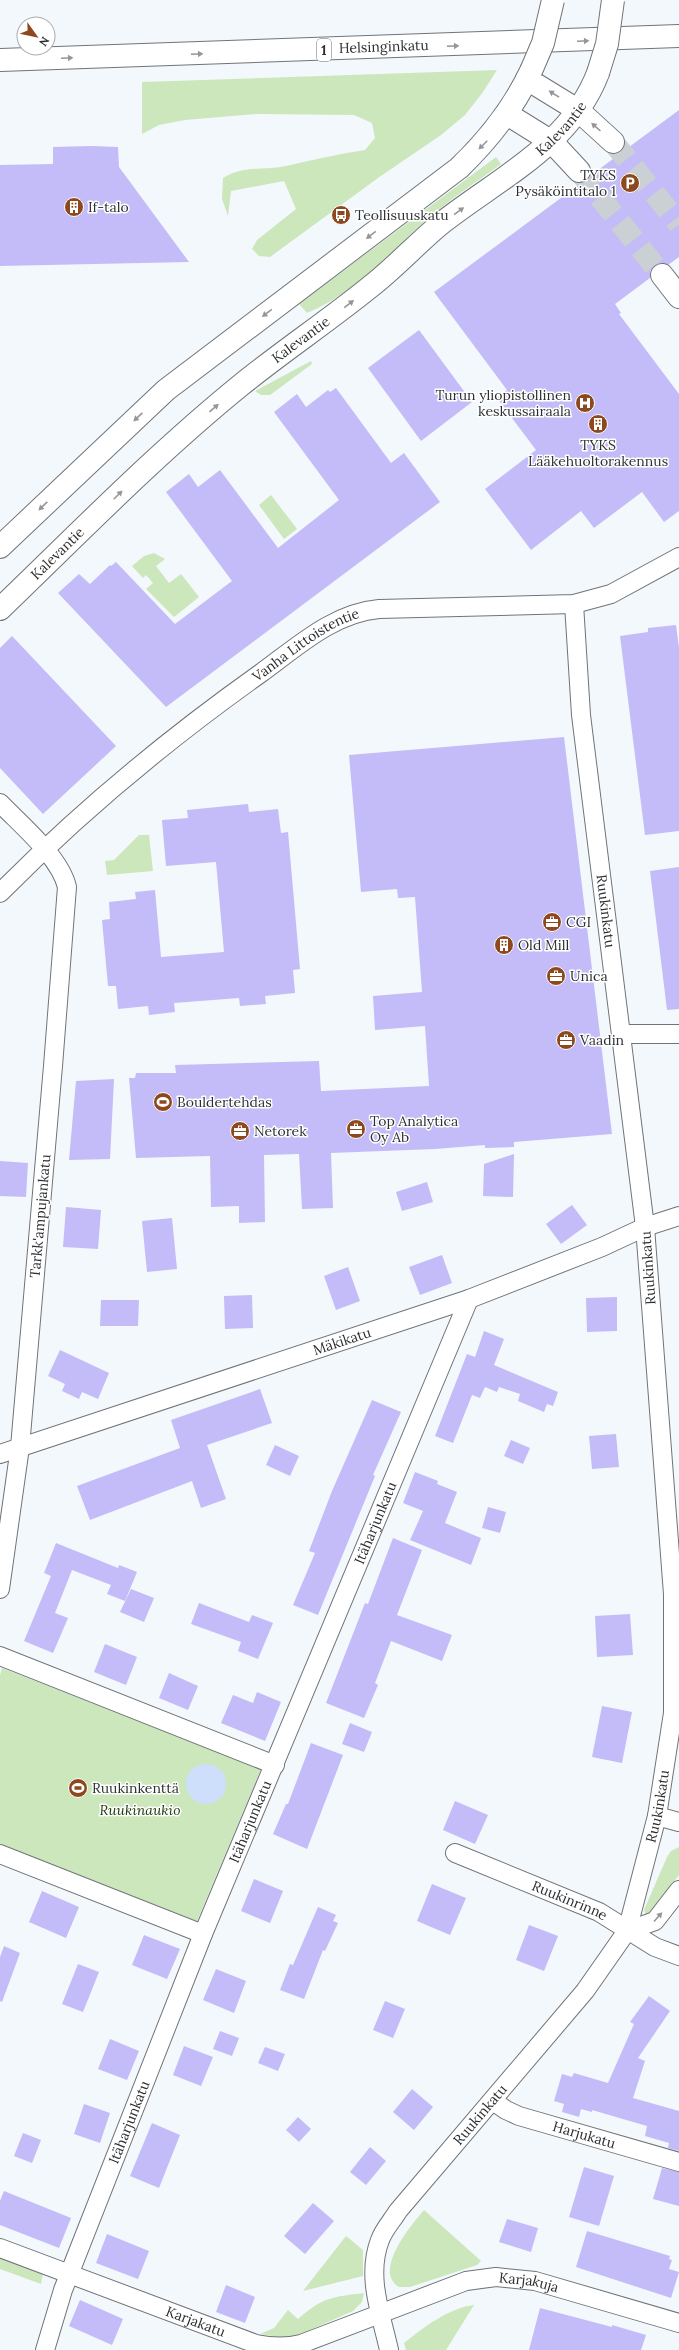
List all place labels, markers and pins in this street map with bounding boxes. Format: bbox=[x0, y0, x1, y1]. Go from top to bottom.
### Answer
place label: TYKS Pysäköintitalo 1 bbox=[515, 166, 616, 200]
parking icon: TYKS Pysäköintitalo 1 bbox=[619, 172, 641, 194]
building icon: If-talo bbox=[63, 196, 85, 218]
place label: If-talo bbox=[88, 198, 129, 216]
bus stop icon: Teollisuuskatu bbox=[330, 204, 352, 226]
place label: Teollisuuskatu bbox=[355, 206, 449, 224]
place label: Turun yliopistollinen keskussairaala bbox=[436, 386, 571, 420]
hospital icon: Turun yliopistollinen keskussairaala bbox=[574, 392, 596, 414]
building icon: TYKS Lääkehuoltorakennus bbox=[587, 413, 609, 435]
place label: TYKS Lääkehuoltorakennus bbox=[528, 436, 668, 470]
office icon: CGI bbox=[541, 911, 563, 933]
place label: CGI bbox=[566, 913, 591, 931]
building icon: Old Mill bbox=[493, 934, 515, 956]
place label: Old Mill bbox=[518, 936, 570, 954]
office icon: Unica bbox=[545, 965, 567, 987]
place label: Unica bbox=[570, 967, 608, 985]
office icon: Vaadin bbox=[555, 1029, 577, 1051]
place label: Vaadin bbox=[579, 1031, 625, 1049]
sports icon: Bouldertehdas bbox=[152, 1091, 174, 1113]
place label: Bouldertehdas bbox=[177, 1093, 272, 1111]
place label: Top Analytica Oy Ab bbox=[370, 1112, 458, 1146]
office icon: Top Analytica Oy Ab bbox=[345, 1118, 367, 1140]
office icon: Netorek bbox=[229, 1120, 251, 1142]
place label: Netorek bbox=[254, 1122, 307, 1140]
sports icon: Ruukinkenttä bbox=[67, 1777, 89, 1799]
place label: Ruukinkenttä bbox=[92, 1779, 179, 1797]

